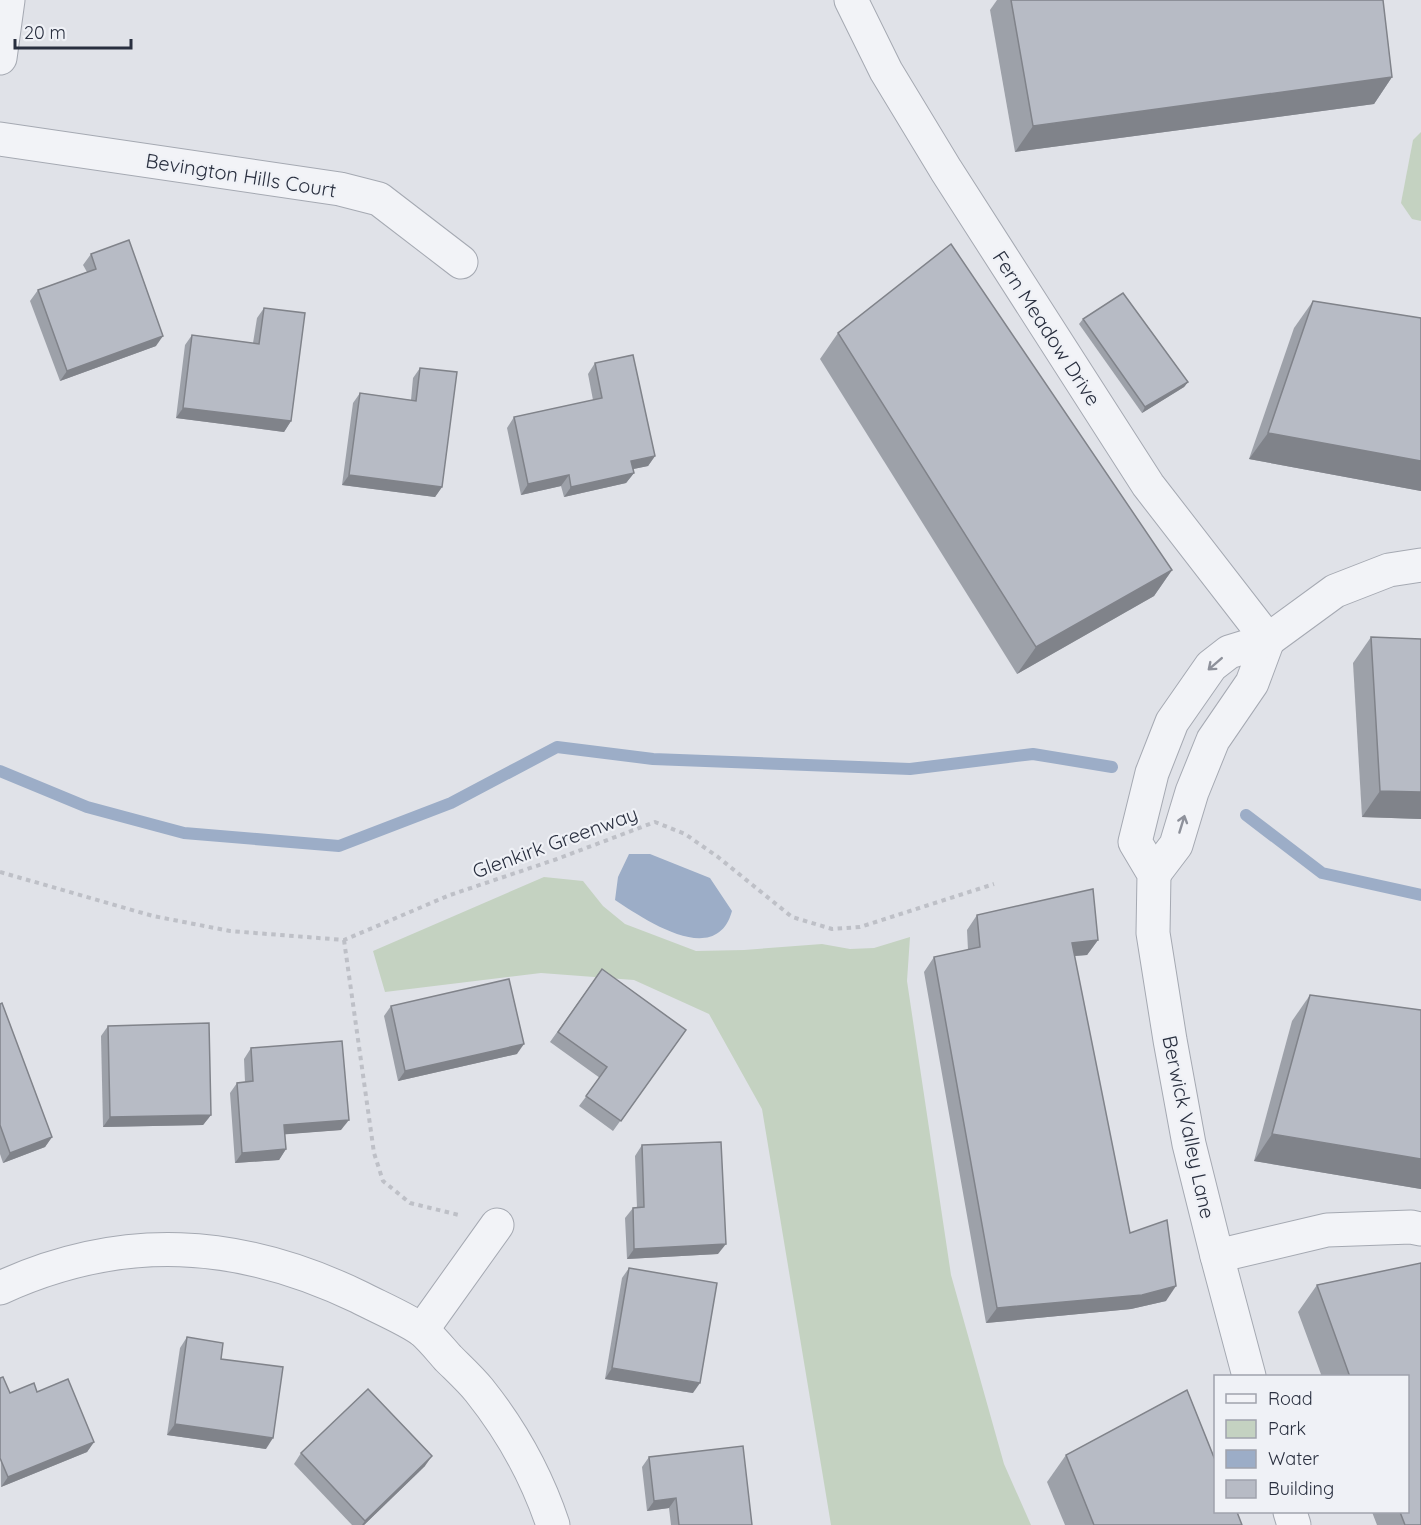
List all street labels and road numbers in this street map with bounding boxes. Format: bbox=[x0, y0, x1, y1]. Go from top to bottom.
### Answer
street label: Bevington Hills Court bbox=[144, 148, 338, 202]
street label: Fern Meadow Drive bbox=[988, 246, 1106, 410]
street label: Glenkirk Greenway bbox=[469, 801, 641, 883]
street label: Berwick Valley Lane bbox=[1157, 1033, 1221, 1221]

